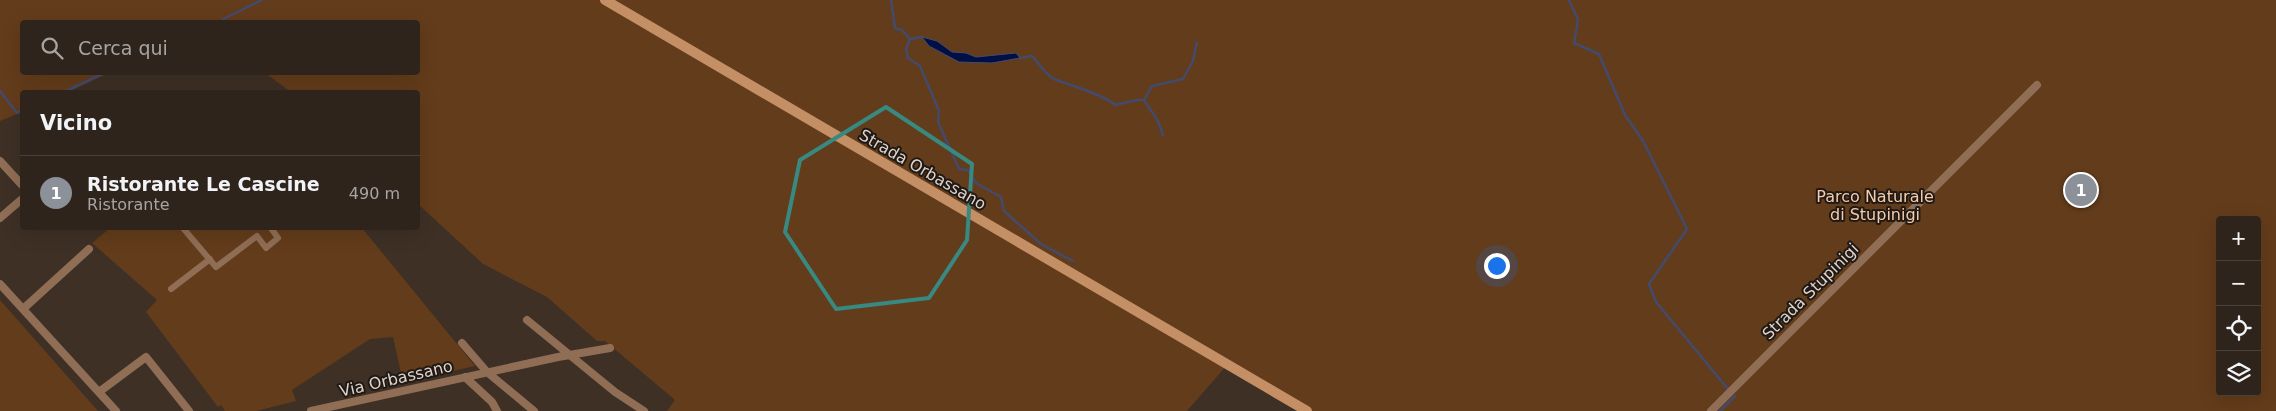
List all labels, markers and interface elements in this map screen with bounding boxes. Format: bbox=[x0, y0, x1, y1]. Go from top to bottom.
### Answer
search box bbox=[20, 20, 420, 75]
icon: search bbox=[38, 34, 66, 62]
text: Cerca qui bbox=[78, 37, 168, 59]
text: Vicino bbox=[40, 111, 112, 135]
street label: Strada Orbassano bbox=[856, 125, 990, 214]
pin: 1 bbox=[2065, 171, 2097, 209]
text: Ristorante Le Cascine bbox=[87, 173, 320, 195]
text: 1 bbox=[50, 184, 62, 203]
text: 490 m bbox=[349, 184, 400, 203]
park label: Parco Naturale di Stupinigi bbox=[1816, 187, 1934, 224]
text: Ristorante bbox=[87, 195, 170, 214]
map controls bbox=[2216, 216, 2261, 396]
button: + bbox=[2216, 216, 2261, 261]
street label: Strada Stupinigi bbox=[1758, 239, 1862, 343]
your location bbox=[1484, 253, 1510, 279]
button: − bbox=[2216, 261, 2261, 306]
button: locate bbox=[2216, 306, 2261, 351]
button: layers bbox=[2216, 351, 2261, 396]
street label: Via Orbassano bbox=[338, 356, 455, 401]

